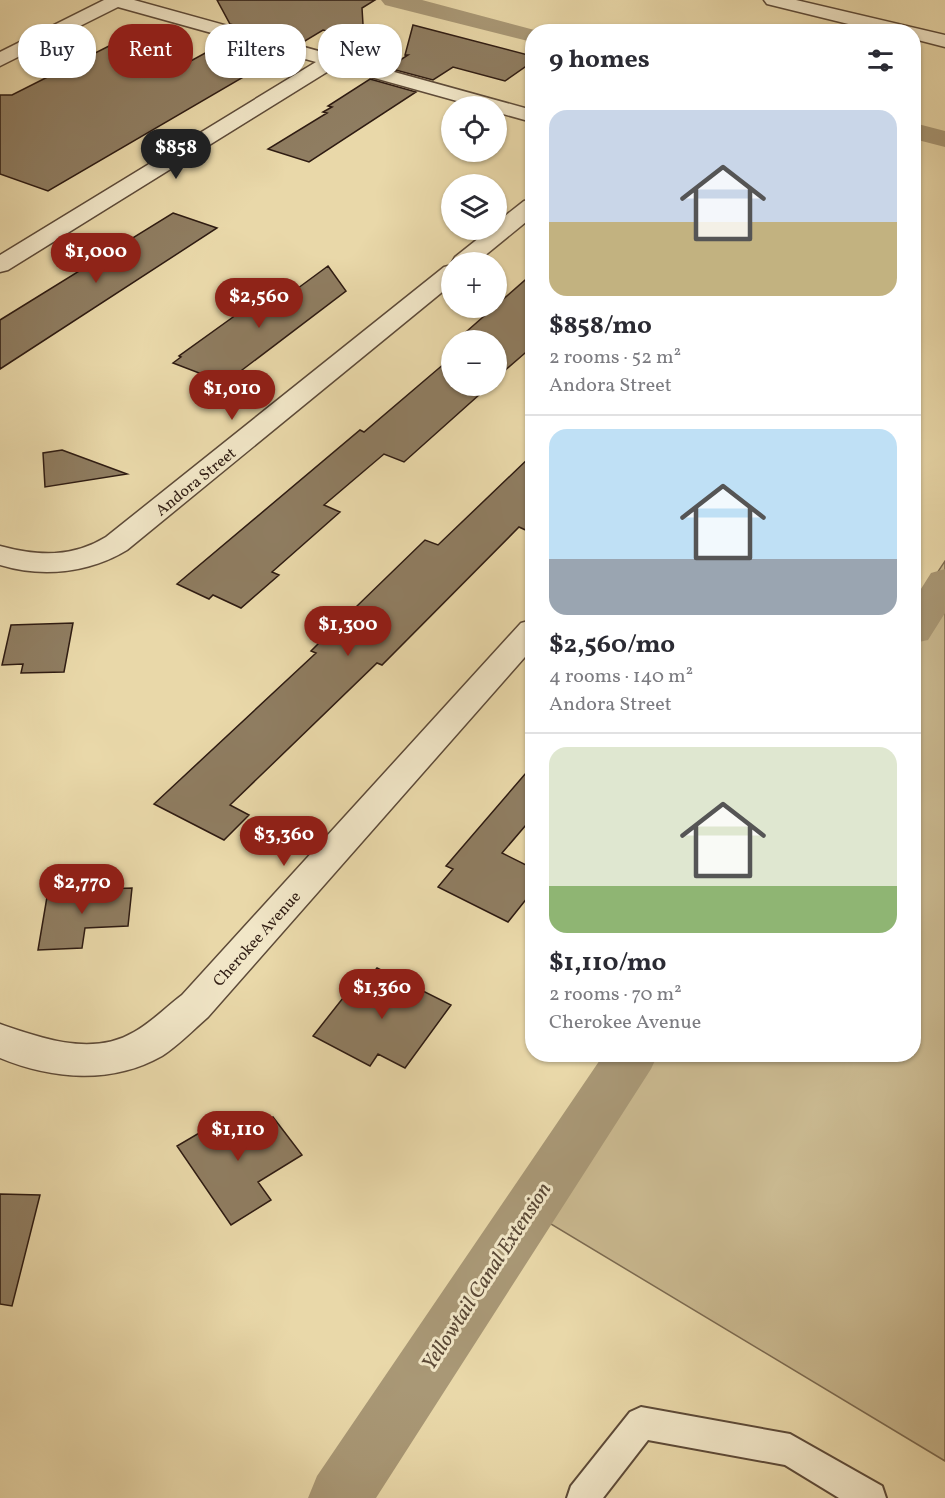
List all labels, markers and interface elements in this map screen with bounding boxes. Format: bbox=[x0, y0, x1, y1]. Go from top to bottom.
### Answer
chip: Buy bbox=[18, 24, 96, 78]
chip: Rent bbox=[108, 24, 193, 78]
chip: Filters bbox=[205, 24, 306, 78]
chip: New bbox=[318, 24, 402, 78]
text: 9 homes bbox=[549, 42, 650, 78]
icon: filters bbox=[864, 44, 897, 77]
map controls bbox=[441, 96, 507, 396]
button: locate bbox=[441, 96, 507, 162]
pin: $858 bbox=[140, 129, 212, 180]
text: $858 bbox=[155, 134, 197, 162]
icon: home bbox=[669, 149, 777, 257]
button: layers bbox=[441, 174, 507, 240]
pin: $1,000 bbox=[47, 233, 145, 284]
text: $1,000 bbox=[65, 238, 127, 266]
button: + bbox=[441, 252, 507, 318]
pin: $2,560 bbox=[210, 278, 308, 329]
text: $2,560 bbox=[229, 283, 289, 311]
text: $858/mo bbox=[549, 308, 652, 344]
button: − bbox=[441, 330, 507, 396]
text: 2 rooms · 52 m² bbox=[549, 344, 681, 372]
pin: $1,010 bbox=[183, 370, 281, 421]
text: Andora Street bbox=[549, 372, 672, 400]
text: $1,010 bbox=[203, 375, 261, 403]
street label: Andora Street bbox=[151, 443, 242, 522]
icon: home bbox=[669, 468, 777, 576]
pin: $1,300 bbox=[299, 606, 397, 657]
text: $1,300 bbox=[318, 611, 378, 639]
text: $2,560/mo bbox=[549, 627, 675, 663]
text: 4 rooms · 140 m² bbox=[549, 663, 693, 691]
text: Andora Street bbox=[549, 691, 672, 719]
icon: home bbox=[669, 786, 777, 894]
pin: $3,360 bbox=[235, 816, 333, 867]
text: $3,360 bbox=[254, 821, 314, 849]
pin: $2,770 bbox=[33, 864, 131, 915]
text: $2,770 bbox=[53, 869, 111, 897]
street label: Cherokee Avenue bbox=[209, 887, 306, 992]
text: $1,110/mo bbox=[549, 945, 666, 981]
pin: $1,360 bbox=[333, 969, 431, 1020]
text: $1,360 bbox=[353, 974, 411, 1002]
text: 2 rooms · 70 m² bbox=[549, 981, 682, 1009]
text: Cherokee Avenue bbox=[549, 1009, 701, 1037]
pin: $1,110 bbox=[189, 1111, 287, 1162]
text: $1,110 bbox=[211, 1116, 265, 1144]
water label: Yellowtail Canal Extension bbox=[416, 1177, 559, 1376]

